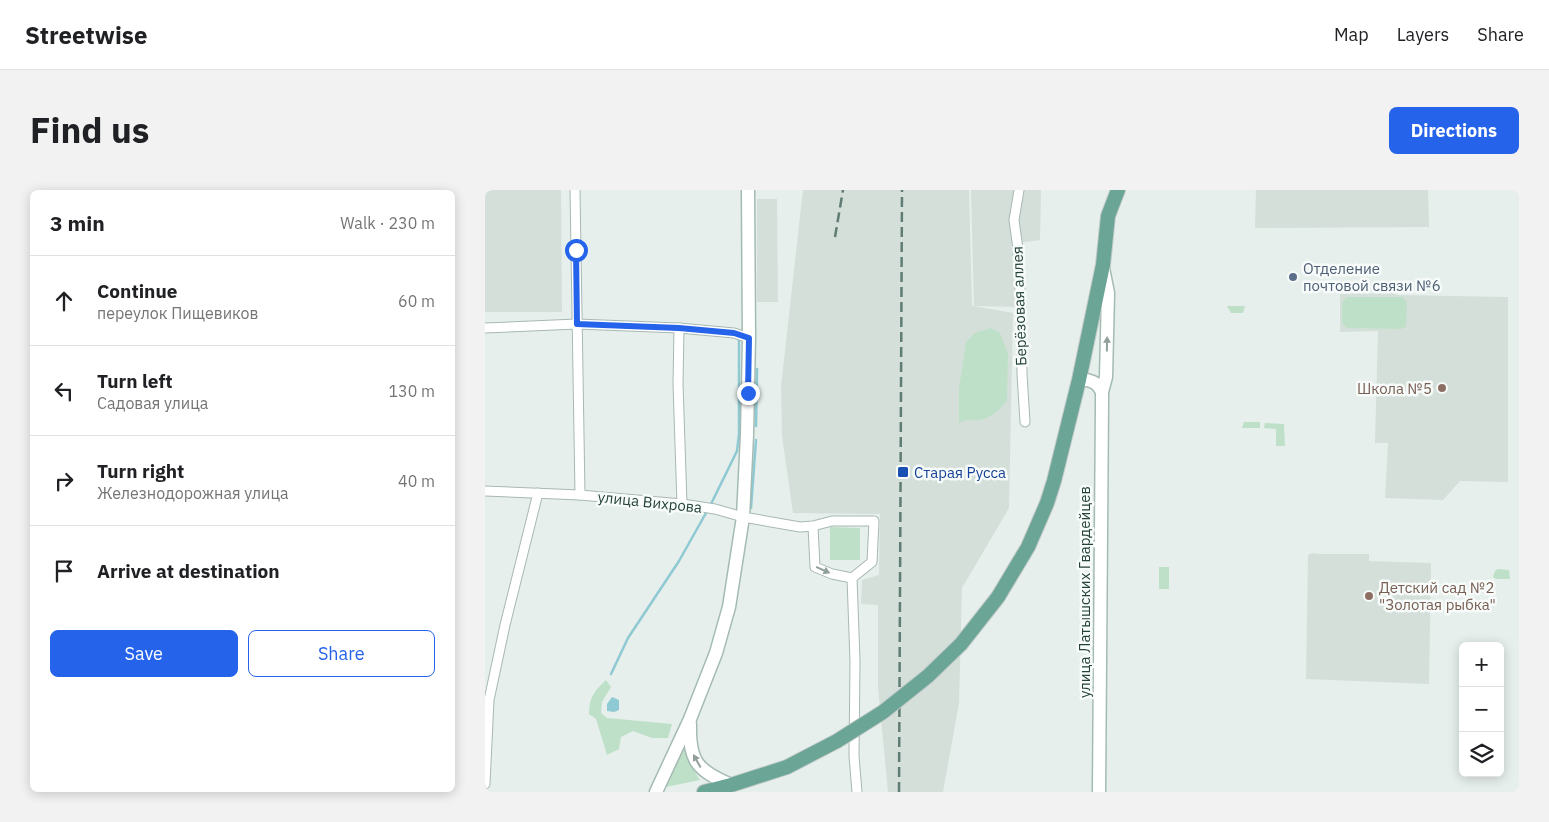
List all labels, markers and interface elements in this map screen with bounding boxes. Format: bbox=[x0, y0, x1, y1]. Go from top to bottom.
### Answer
text: Streetwise bbox=[25, 19, 147, 51]
text: Map bbox=[1334, 23, 1369, 46]
text: Layers bbox=[1397, 23, 1449, 46]
text: Share bbox=[1477, 23, 1524, 46]
text: Find us bbox=[30, 107, 149, 153]
button: Directions bbox=[1389, 107, 1519, 154]
text: 3 min bbox=[50, 209, 105, 237]
text: Walk · 230 m bbox=[340, 213, 435, 233]
route start bbox=[565, 239, 588, 262]
street label: Берёзовая аллея bbox=[1007, 246, 1031, 366]
place label: Отделение почтовой связи №6 bbox=[1303, 259, 1441, 295]
marker: Отделение почтовой связи №6 bbox=[1287, 271, 1299, 283]
text: Continue bbox=[97, 279, 177, 303]
icon: ahead bbox=[50, 287, 78, 315]
text: 60 m bbox=[398, 291, 435, 311]
text: переулок Пищевиков bbox=[97, 303, 259, 323]
one-way arrow bbox=[1103, 335, 1111, 351]
text: Turn left bbox=[97, 369, 173, 393]
icon: left bbox=[50, 377, 78, 405]
place label: Школа №5 bbox=[1357, 379, 1432, 398]
text: 130 m bbox=[388, 381, 435, 401]
route end bbox=[737, 382, 760, 405]
marker: Школа №5 bbox=[1436, 382, 1448, 394]
text: Садовая улица bbox=[97, 393, 208, 413]
text: Turn right bbox=[97, 459, 184, 483]
place label: Старая Русса bbox=[914, 463, 1006, 482]
marker: Старая Русса bbox=[896, 465, 910, 479]
icon: right bbox=[50, 467, 78, 495]
text: 40 m bbox=[398, 471, 435, 491]
text: Железнодорожная улица bbox=[97, 483, 289, 503]
street label: улица Латышских Гвардейцев bbox=[1075, 486, 1094, 698]
street label: улица Вихрова bbox=[597, 487, 703, 517]
icon: arrive bbox=[50, 557, 78, 585]
text: Arrive at destination bbox=[97, 559, 280, 583]
one-way arrow bbox=[816, 566, 830, 574]
place label: Детский сад №2 "Золотая рыбка" bbox=[1379, 578, 1496, 614]
marker: Детский сад №2 "Золотая рыбка" bbox=[1363, 590, 1375, 602]
button: Save bbox=[50, 630, 238, 677]
button: Share bbox=[248, 630, 435, 677]
map controls bbox=[1459, 642, 1504, 777]
button: + bbox=[1459, 642, 1504, 687]
button: − bbox=[1459, 687, 1504, 732]
button: layers bbox=[1459, 732, 1504, 777]
one-way arrow bbox=[693, 754, 701, 768]

